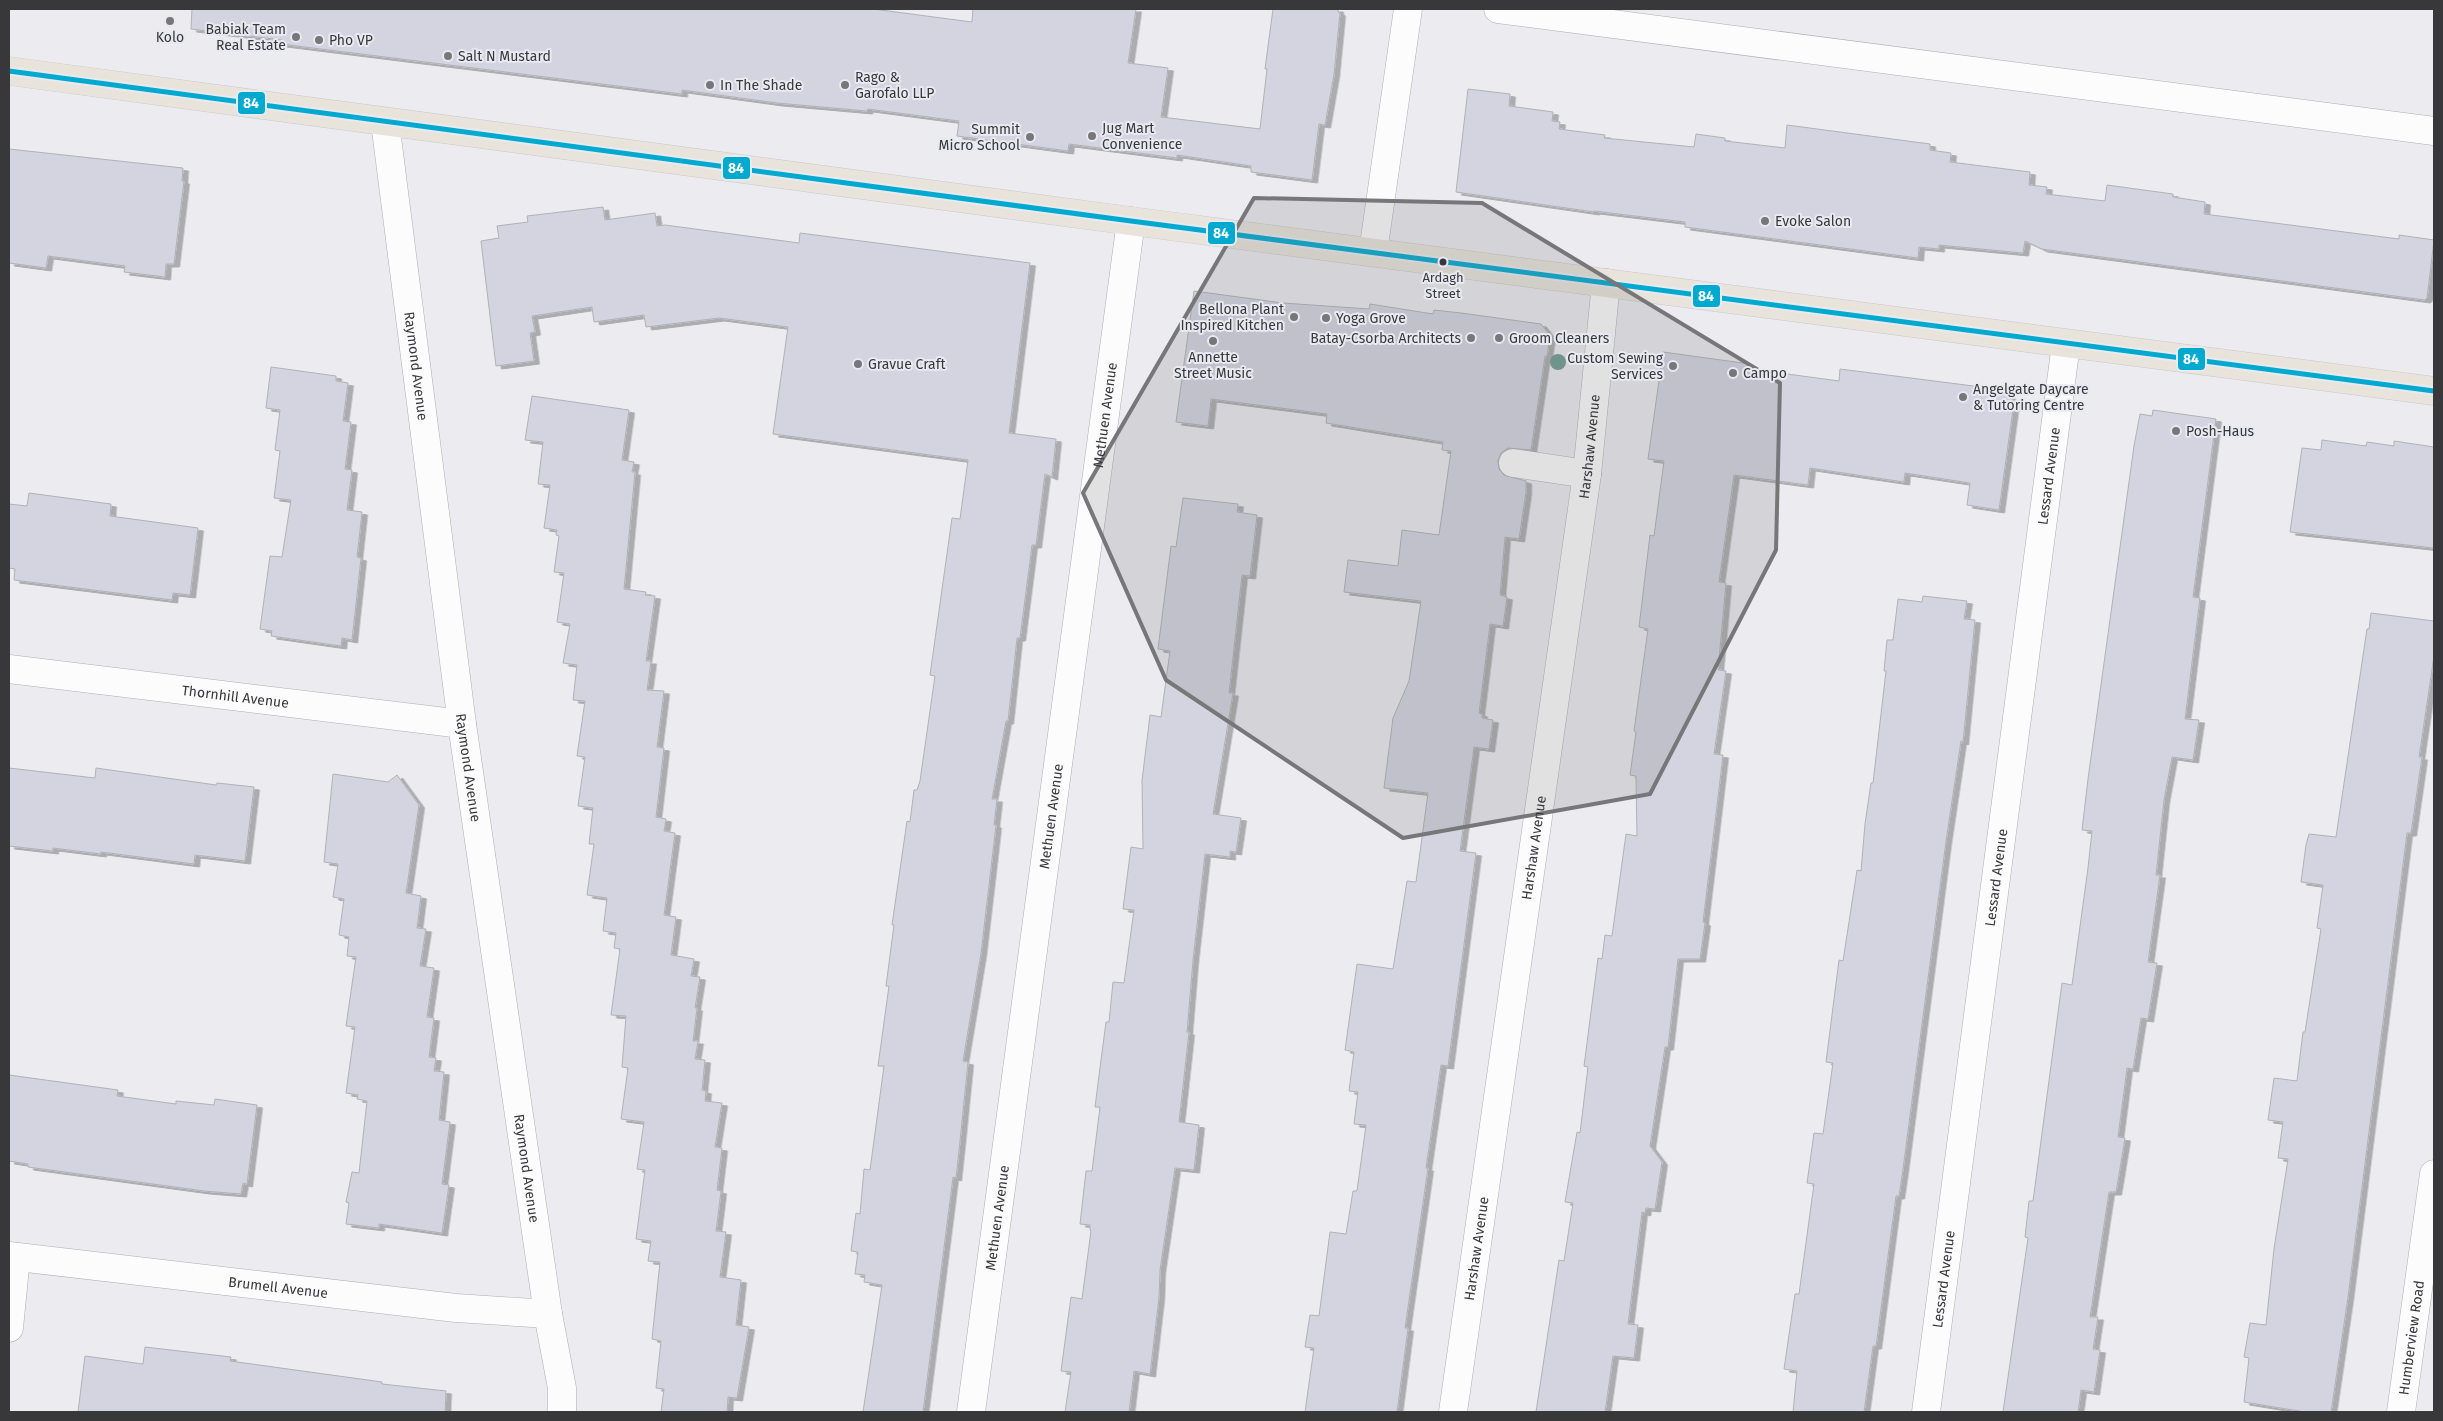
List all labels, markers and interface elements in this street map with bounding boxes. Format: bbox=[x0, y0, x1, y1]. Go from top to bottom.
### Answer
marker: Kolo bbox=[164, 15, 176, 27]
place label: Babiak Team Real Estate bbox=[206, 21, 286, 54]
place label: Kolo bbox=[156, 29, 184, 46]
marker: Babiak Team Real Estate bbox=[290, 31, 302, 43]
place label: Pho VP bbox=[329, 32, 373, 49]
marker: Pho VP bbox=[313, 34, 325, 46]
place label: Salt N Mustard bbox=[458, 48, 551, 65]
marker: Salt N Mustard bbox=[442, 50, 454, 62]
place label: Rago & Garofalo LLP bbox=[855, 69, 934, 102]
place label: In The Shade bbox=[720, 77, 802, 94]
marker: In The Shade bbox=[704, 79, 716, 91]
marker: Rago & Garofalo LLP bbox=[839, 79, 851, 91]
line badge: 84 bbox=[237, 91, 266, 115]
text: 84 bbox=[243, 95, 259, 112]
place label: Jug Mart Convenience bbox=[1102, 120, 1182, 153]
place label: Summit Micro School bbox=[939, 121, 1021, 154]
marker: Jug Mart Convenience bbox=[1086, 130, 1098, 142]
marker: Summit Micro School bbox=[1024, 131, 1036, 143]
line badge: 84 bbox=[722, 156, 751, 180]
text: 84 bbox=[728, 160, 744, 177]
place label: Evoke Salon bbox=[1775, 213, 1851, 230]
marker: Evoke Salon bbox=[1759, 215, 1771, 227]
line badge: 84 bbox=[1207, 221, 1236, 245]
text: 84 bbox=[1213, 225, 1229, 242]
marker: Ardagh Street bbox=[1438, 257, 1448, 267]
place label: Ardagh Street bbox=[1422, 270, 1464, 301]
line badge: 84 bbox=[1692, 284, 1721, 308]
text: 84 bbox=[1698, 288, 1714, 305]
place label: Bellona Plant Inspired Kitchen bbox=[1180, 301, 1285, 334]
place label: Yoga Grove bbox=[1336, 310, 1406, 327]
street label: Raymond Avenue bbox=[401, 311, 432, 421]
marker: Bellona Plant Inspired Kitchen bbox=[1288, 311, 1300, 323]
marker: Yoga Grove bbox=[1320, 312, 1332, 324]
place label: Batay-Csorba Architects bbox=[1310, 330, 1461, 347]
place label: Groom Cleaners bbox=[1509, 330, 1610, 347]
marker: Batay-Csorba Architects bbox=[1465, 332, 1477, 344]
marker: Groom Cleaners bbox=[1493, 332, 1505, 344]
marker: Annette Street Music bbox=[1207, 335, 1219, 347]
line badge: 84 bbox=[2177, 347, 2206, 371]
place label: Annette Street Music bbox=[1174, 349, 1252, 382]
place label: Custom Sewing Services bbox=[1567, 350, 1664, 383]
text: 84 bbox=[2183, 351, 2199, 368]
place label: Gravue Craft bbox=[868, 356, 946, 373]
marker: Gravue Craft bbox=[852, 358, 864, 370]
marker: Custom Sewing Services bbox=[1667, 360, 1679, 372]
street label: Methuen Avenue bbox=[1089, 361, 1120, 469]
place label: Campo bbox=[1743, 365, 1787, 382]
marker: Campo bbox=[1727, 367, 1739, 379]
place label: Angelgate Daycare & Tutoring Centre bbox=[1973, 381, 2089, 414]
marker: Angelgate Daycare & Tutoring Centre bbox=[1957, 391, 1969, 403]
street label: Harshaw Avenue bbox=[1575, 394, 1603, 500]
place label: Posh-Haus bbox=[2186, 423, 2255, 440]
marker: Posh-Haus bbox=[2170, 425, 2182, 437]
street label: Lessard Avenue bbox=[2034, 426, 2064, 526]
street label: Thornhill Avenue bbox=[181, 682, 290, 711]
street label: Raymond Avenue bbox=[452, 712, 485, 823]
street label: Methuen Avenue bbox=[1036, 763, 1067, 870]
street label: Harshaw Avenue bbox=[1518, 795, 1549, 901]
street label: Lessard Avenue bbox=[1981, 828, 2011, 927]
street label: Raymond Avenue bbox=[510, 1113, 543, 1224]
street label: Methuen Avenue bbox=[982, 1164, 1013, 1271]
street label: Harshaw Avenue bbox=[1460, 1195, 1492, 1302]
street label: Lessard Avenue bbox=[1929, 1229, 1958, 1329]
street label: Brumell Avenue bbox=[227, 1273, 329, 1302]
street label: Humberview Road bbox=[2395, 1279, 2428, 1396]

